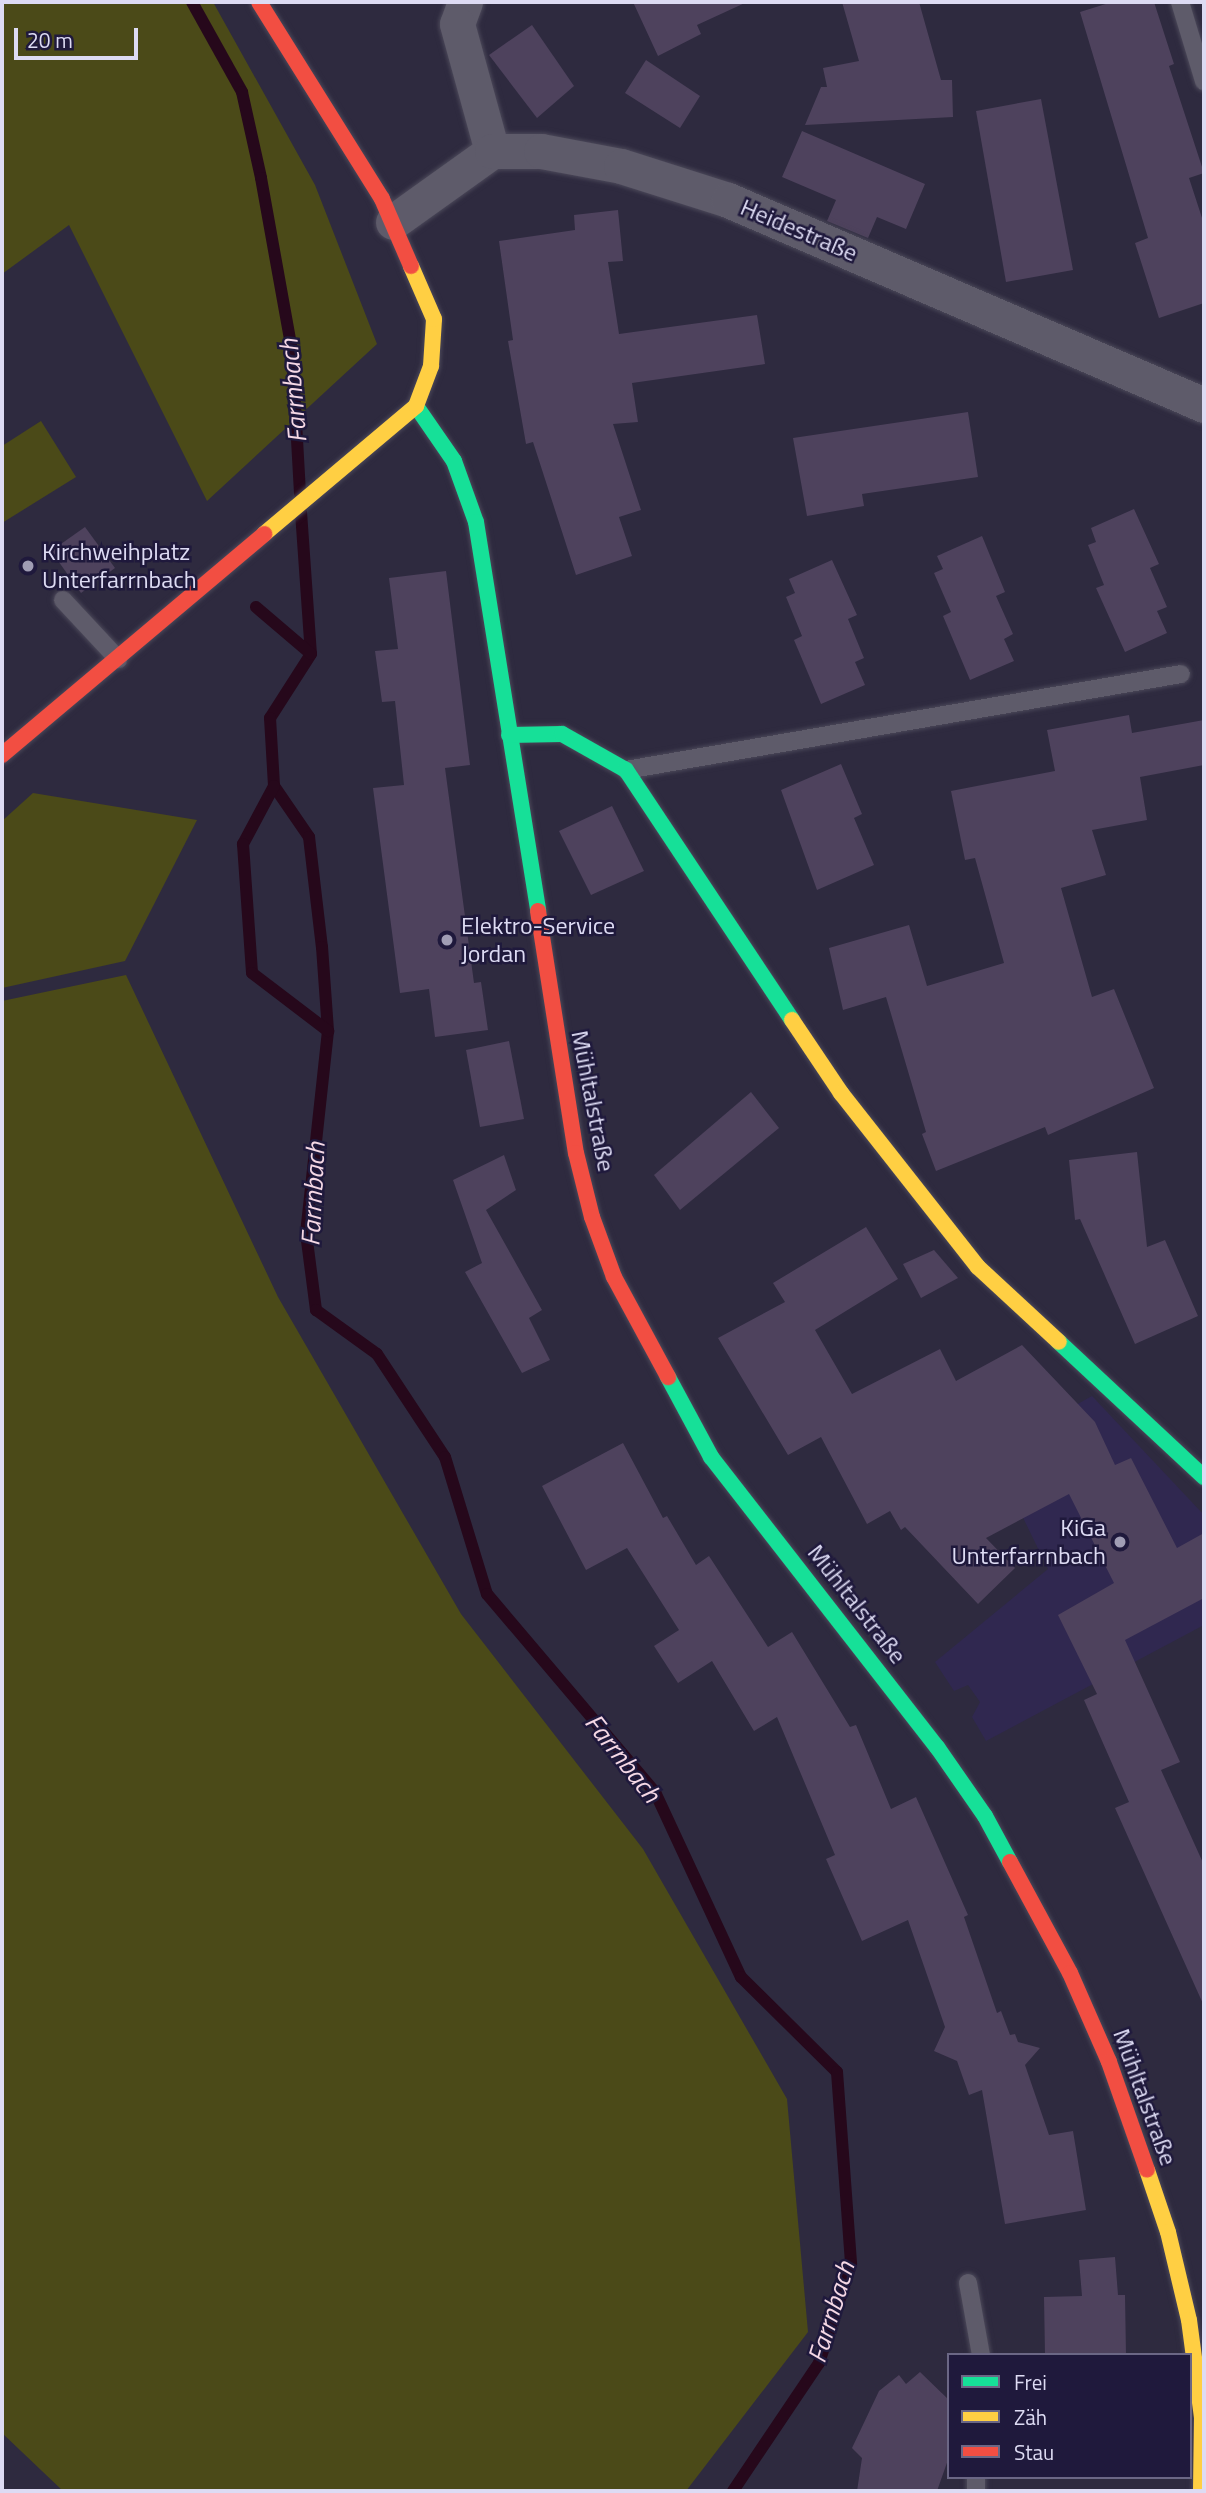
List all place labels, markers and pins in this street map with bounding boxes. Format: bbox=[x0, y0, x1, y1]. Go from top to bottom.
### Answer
place label: Kirchweihplatz Unterfarrnbach bbox=[42, 538, 197, 594]
marker: Kirchweihplatz Unterfarrnbach bbox=[20, 558, 36, 574]
place label: Elektro-Service Jordan bbox=[461, 912, 615, 968]
marker: Elektro-Service Jordan bbox=[439, 932, 455, 948]
place label: KiGa Unterfarrnbach bbox=[951, 1514, 1106, 1570]
marker: KiGa Unterfarrnbach bbox=[1112, 1534, 1128, 1550]

